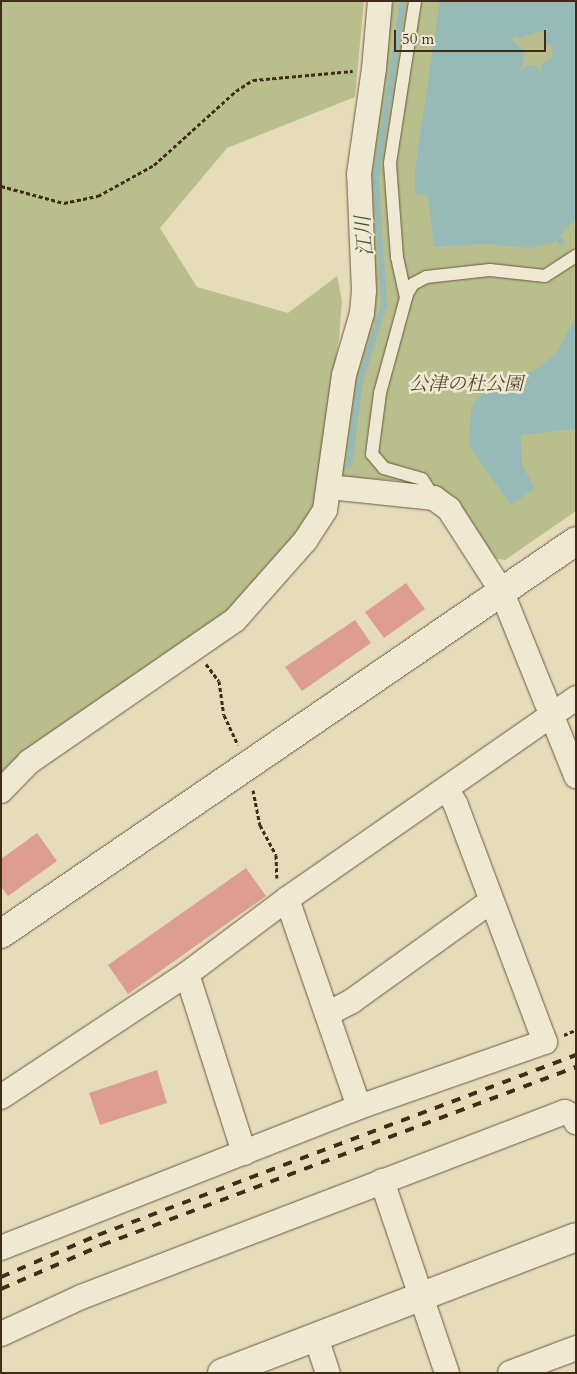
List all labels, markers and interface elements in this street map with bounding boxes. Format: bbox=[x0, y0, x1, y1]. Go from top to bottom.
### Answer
scale bar bbox=[397, 20, 550, 52]
text: 50 m bbox=[402, 29, 434, 49]
water label: 江川 bbox=[351, 215, 377, 257]
park label: 公津の杜公園 bbox=[409, 374, 523, 396]

